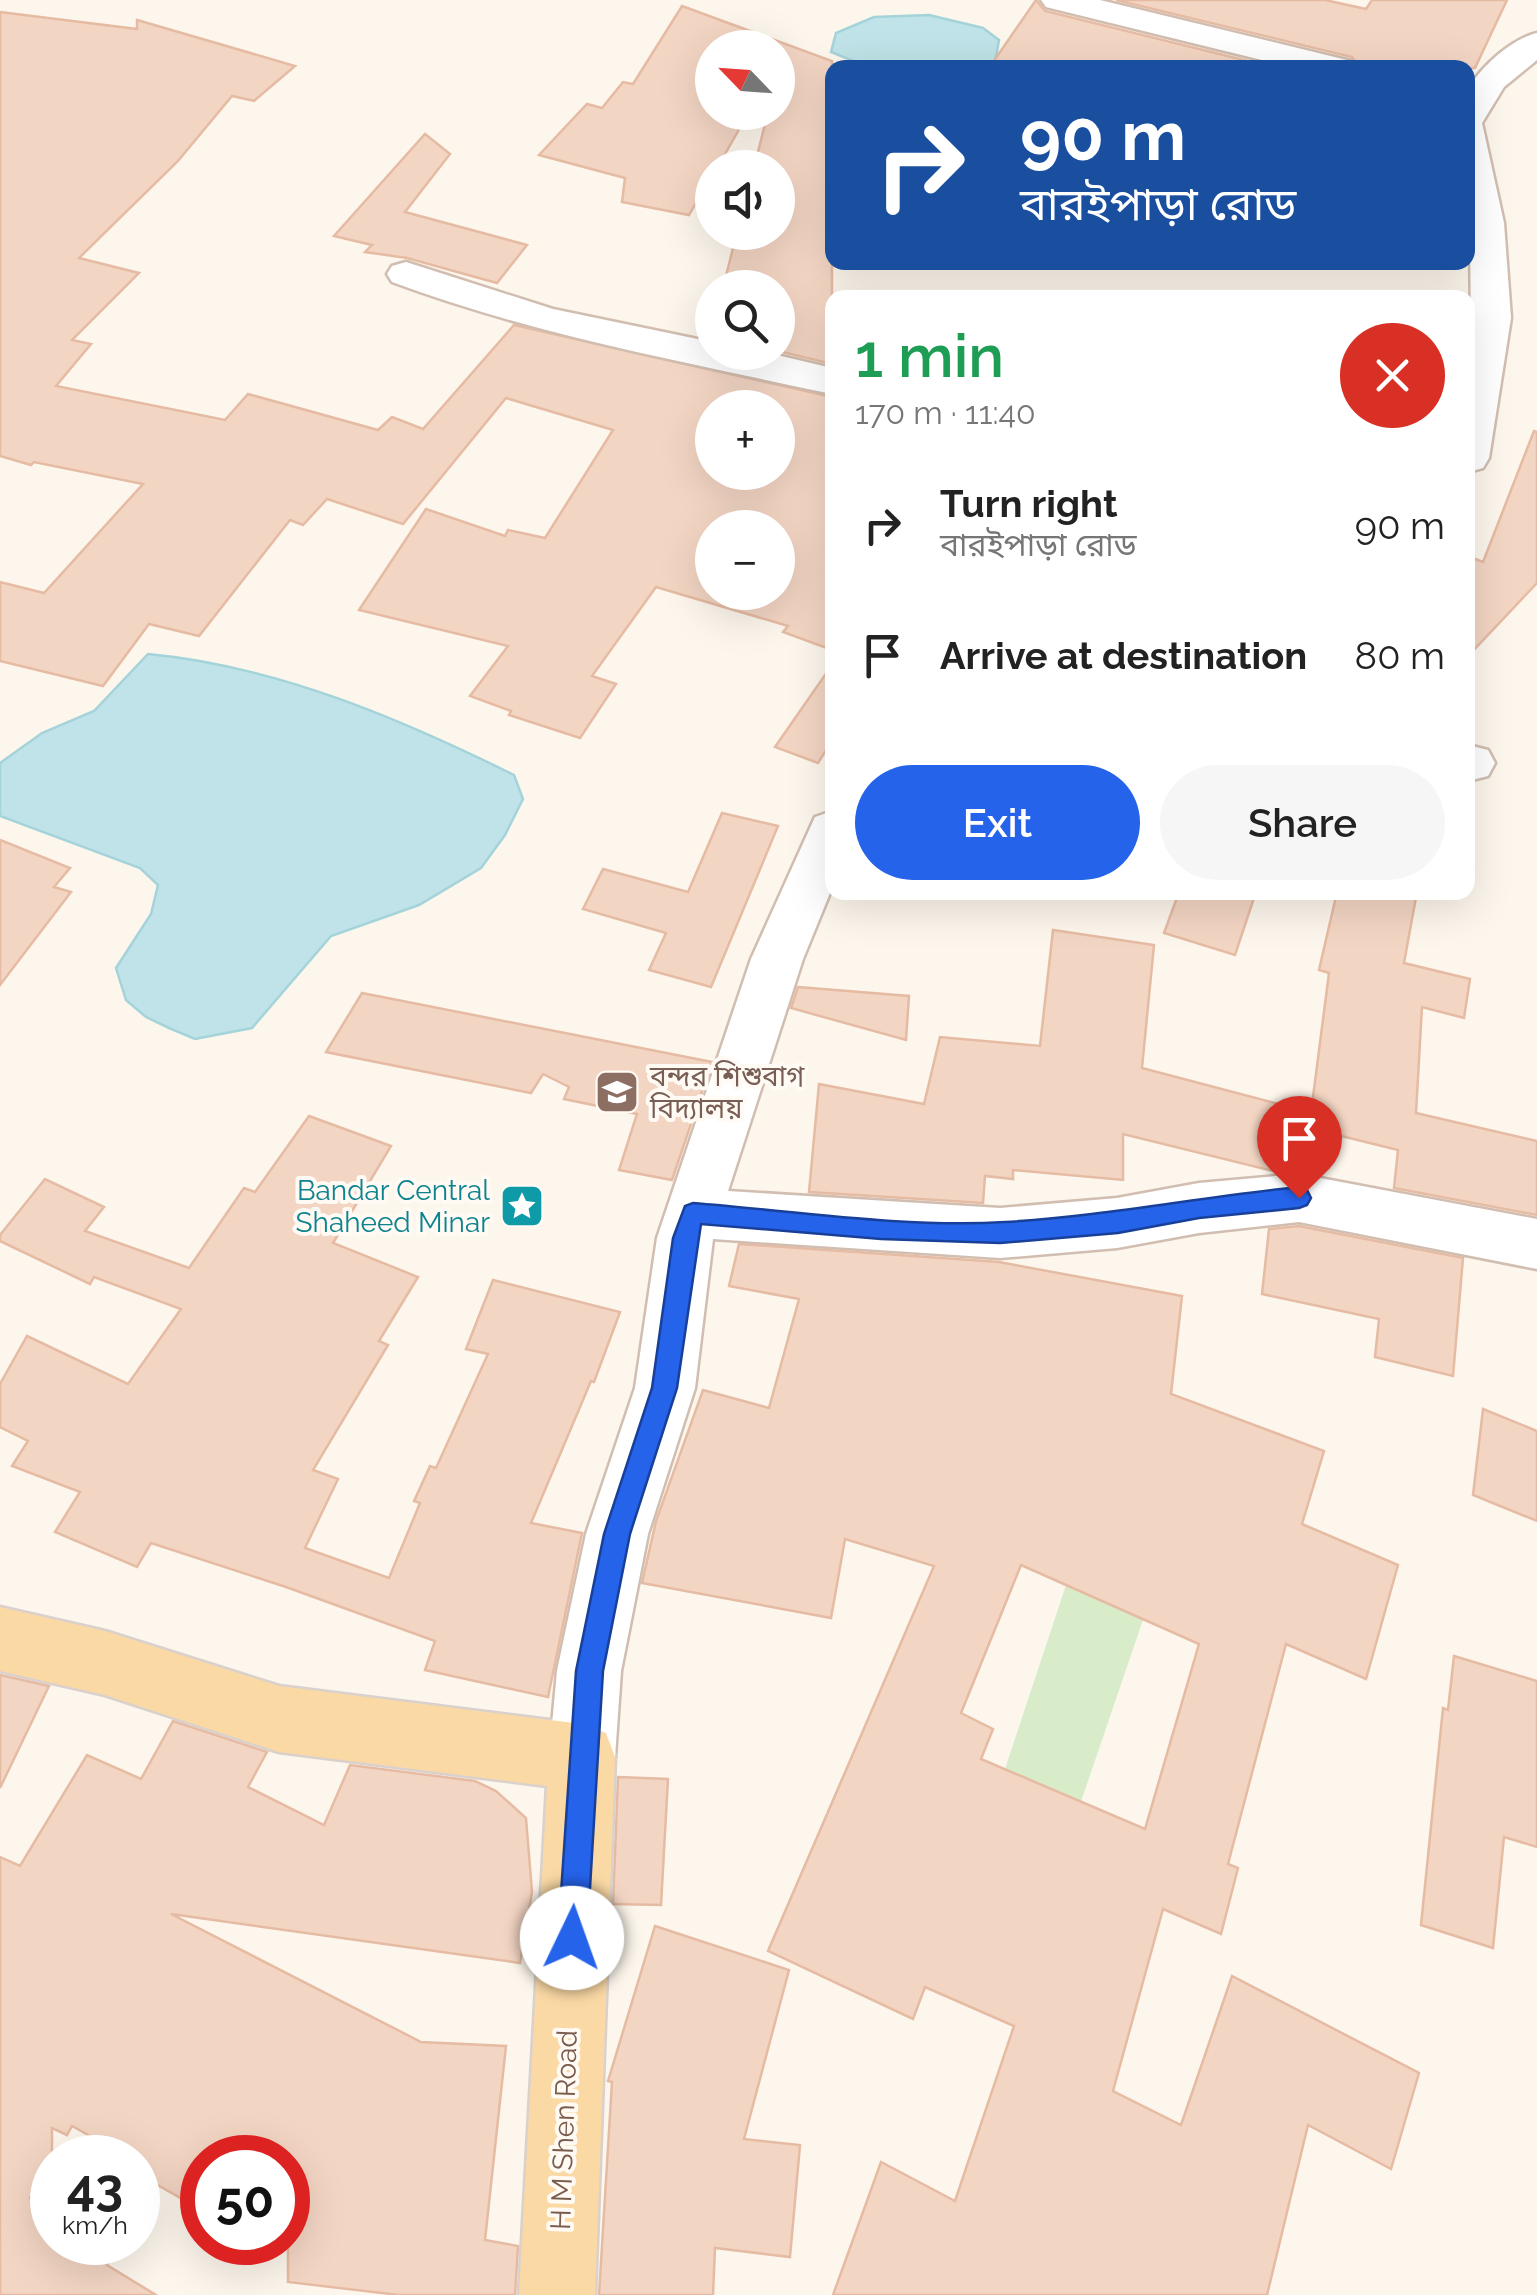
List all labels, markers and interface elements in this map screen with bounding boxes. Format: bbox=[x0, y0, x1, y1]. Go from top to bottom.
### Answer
north arrow bbox=[695, 30, 795, 130]
map controls bbox=[695, 30, 795, 610]
text: 90 m bbox=[1020, 94, 1186, 176]
icon: right bbox=[855, 100, 985, 230]
button: sound bbox=[695, 150, 795, 250]
text: বারইপাড়া রোড bbox=[1020, 178, 1296, 231]
button: search bbox=[695, 270, 795, 370]
text: 1 min bbox=[855, 321, 1004, 391]
button: close bbox=[1340, 323, 1445, 428]
button: + bbox=[695, 390, 795, 490]
text: 170 m · 11:40 bbox=[855, 394, 1036, 431]
text: Turn right bbox=[940, 481, 1117, 526]
icon: right bbox=[855, 498, 910, 553]
text: 90 m bbox=[1355, 503, 1445, 548]
button: − bbox=[695, 510, 795, 610]
text: বারইপাড়া রোড bbox=[940, 526, 1137, 563]
icon: arrive bbox=[855, 628, 910, 683]
text: Arrive at destination bbox=[940, 633, 1307, 678]
text: 80 m bbox=[1355, 633, 1445, 678]
button: Exit bbox=[855, 765, 1140, 880]
button: Share bbox=[1160, 765, 1445, 880]
place label: বন্দর শিশুবাগ বিদ্যালয় bbox=[649, 1060, 805, 1125]
school or university icon: বন্দর শিশুবাগ বিদ্যালয় bbox=[594, 1069, 640, 1115]
pin bbox=[1257, 1096, 1342, 1199]
icon: arrive bbox=[1272, 1111, 1327, 1166]
place label: Bandar Central Shaheed Minar bbox=[296, 1174, 490, 1239]
place icon: Bandar Central Shaheed Minar bbox=[499, 1183, 545, 1229]
position arrow bbox=[520, 1886, 624, 1990]
street label: H M Shen Road bbox=[544, 2030, 584, 2230]
speed limit sign: 50 bbox=[180, 2135, 310, 2265]
text: 43 bbox=[67, 2158, 123, 2217]
text: km/h bbox=[62, 2210, 128, 2240]

